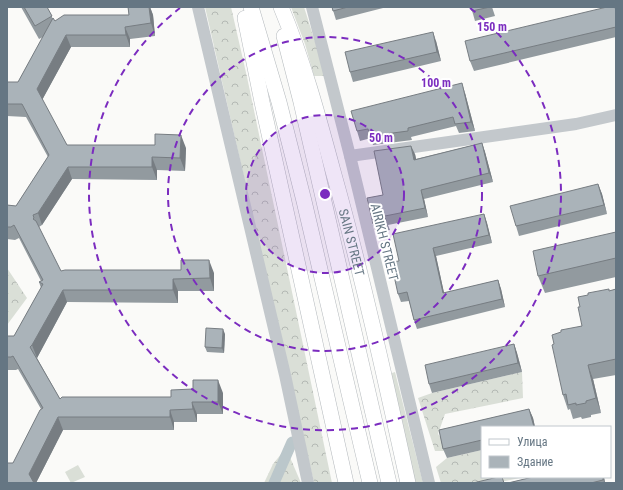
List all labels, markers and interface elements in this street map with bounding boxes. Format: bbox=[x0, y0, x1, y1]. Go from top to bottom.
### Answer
text: 150 m bbox=[477, 20, 507, 34]
text: 100 m bbox=[421, 76, 451, 90]
text: 50 m bbox=[369, 131, 393, 145]
centre of rings bbox=[318, 187, 332, 201]
street label: AIRIKH STREET bbox=[368, 202, 401, 283]
street label: SAIN STREET bbox=[336, 207, 367, 278]
legend bbox=[481, 426, 611, 478]
text: Улица bbox=[517, 435, 548, 449]
text: Здание bbox=[517, 455, 554, 469]

